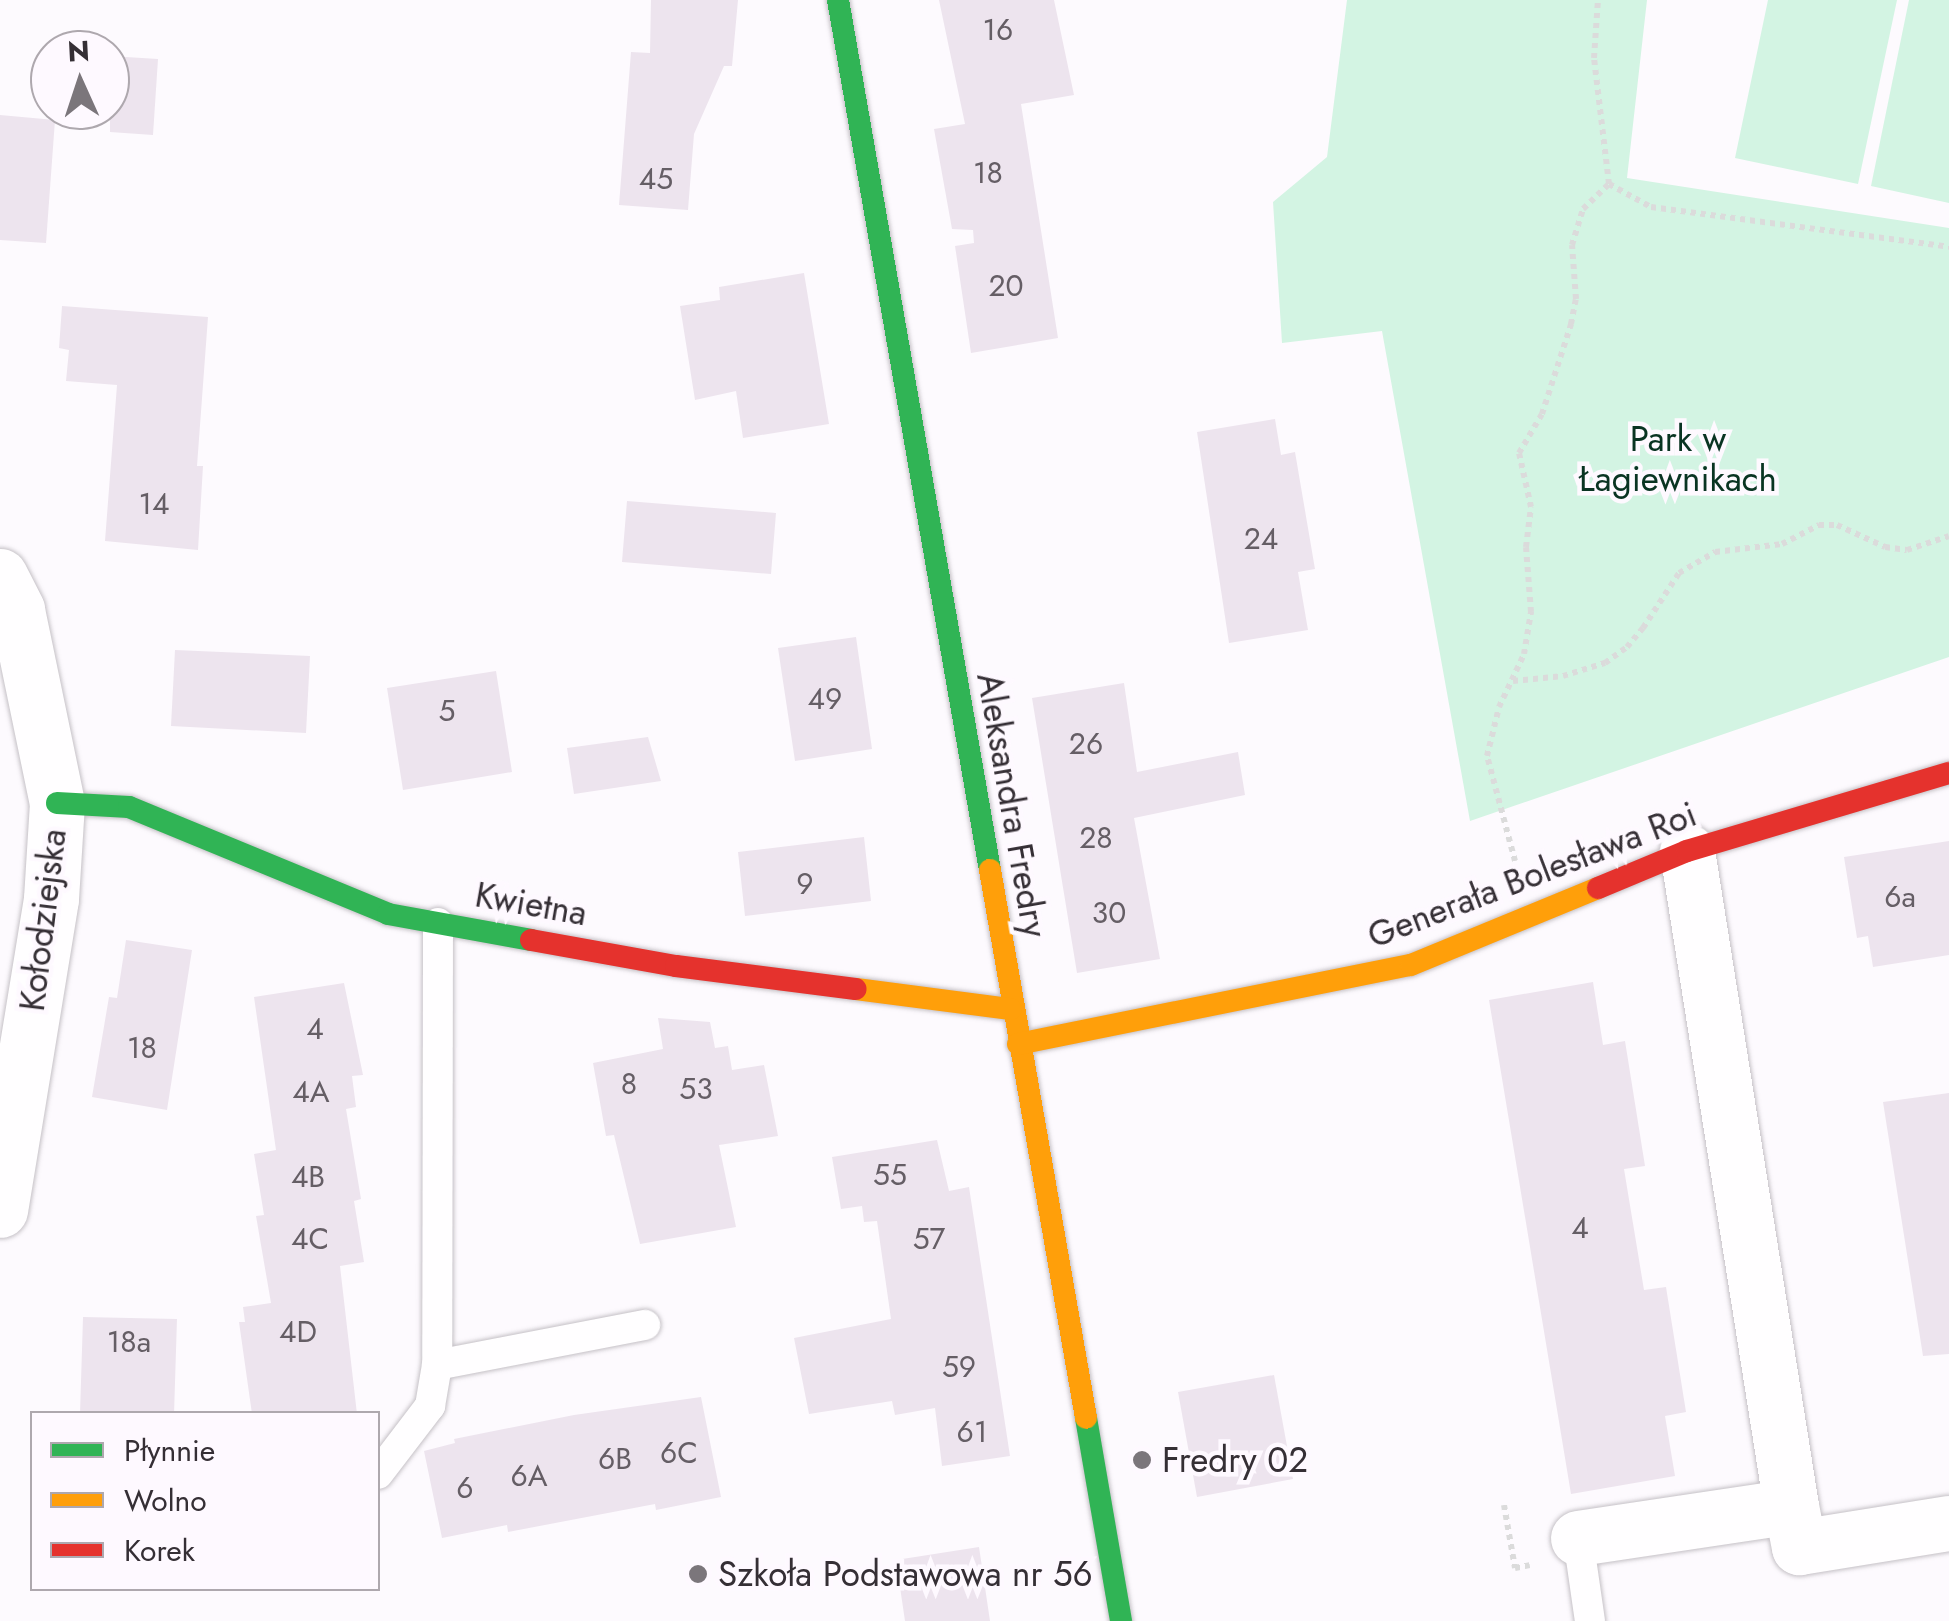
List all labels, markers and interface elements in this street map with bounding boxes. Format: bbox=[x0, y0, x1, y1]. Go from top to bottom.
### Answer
house number: 16 bbox=[983, 12, 1013, 48]
north arrow bbox=[30, 30, 130, 130]
text: N bbox=[66, 30, 91, 73]
house number: 18 bbox=[973, 155, 1003, 191]
house number: 45 bbox=[639, 161, 673, 197]
house number: 20 bbox=[988, 268, 1024, 304]
park label: Park w Łagiewnikach bbox=[1579, 418, 1777, 500]
house number: 14 bbox=[139, 486, 169, 522]
house number: 24 bbox=[1244, 521, 1278, 557]
street label: Aleksandra Fredry bbox=[968, 669, 1056, 941]
house number: 49 bbox=[808, 681, 842, 717]
house number: 5 bbox=[439, 693, 455, 729]
house number: 26 bbox=[1069, 726, 1103, 762]
street label: Generała Bolesława Roi bbox=[1362, 793, 1702, 957]
house number: 28 bbox=[1079, 820, 1113, 856]
street label: Kołodziejska bbox=[11, 826, 75, 1014]
house number: 9 bbox=[796, 866, 814, 902]
street label: Kwietna bbox=[472, 874, 590, 934]
house number: 6a bbox=[1884, 879, 1916, 915]
house number: 30 bbox=[1092, 895, 1126, 931]
house number: 4 bbox=[306, 1011, 324, 1047]
house number: 18 bbox=[127, 1030, 157, 1066]
house number: 8 bbox=[621, 1066, 637, 1102]
house number: 53 bbox=[679, 1071, 713, 1107]
house number: 4A bbox=[292, 1074, 330, 1110]
house number: 55 bbox=[873, 1157, 907, 1193]
house number: 4B bbox=[291, 1159, 325, 1195]
house number: 4 bbox=[1571, 1210, 1589, 1246]
house number: 4C bbox=[291, 1221, 329, 1257]
house number: 57 bbox=[913, 1221, 945, 1257]
house number: 4D bbox=[279, 1314, 317, 1350]
house number: 18a bbox=[107, 1324, 151, 1360]
house number: 59 bbox=[942, 1349, 976, 1385]
legend bbox=[30, 1411, 380, 1591]
house number: 61 bbox=[957, 1414, 987, 1450]
text: Płynnie bbox=[124, 1429, 215, 1472]
house number: 6C bbox=[660, 1435, 698, 1471]
place label: Fredry 02 bbox=[1162, 1439, 1308, 1481]
house number: 6B bbox=[598, 1441, 632, 1477]
marker: Fredry 02 bbox=[1131, 1449, 1153, 1471]
house number: 6A bbox=[510, 1458, 548, 1494]
house number: 6 bbox=[456, 1470, 474, 1506]
text: Wolno bbox=[124, 1479, 207, 1522]
text: Korek bbox=[124, 1529, 195, 1572]
place label: Szkoła Podstawowa nr 56 bbox=[718, 1553, 1093, 1595]
marker: Szkoła Podstawowa nr 56 bbox=[687, 1563, 709, 1585]

